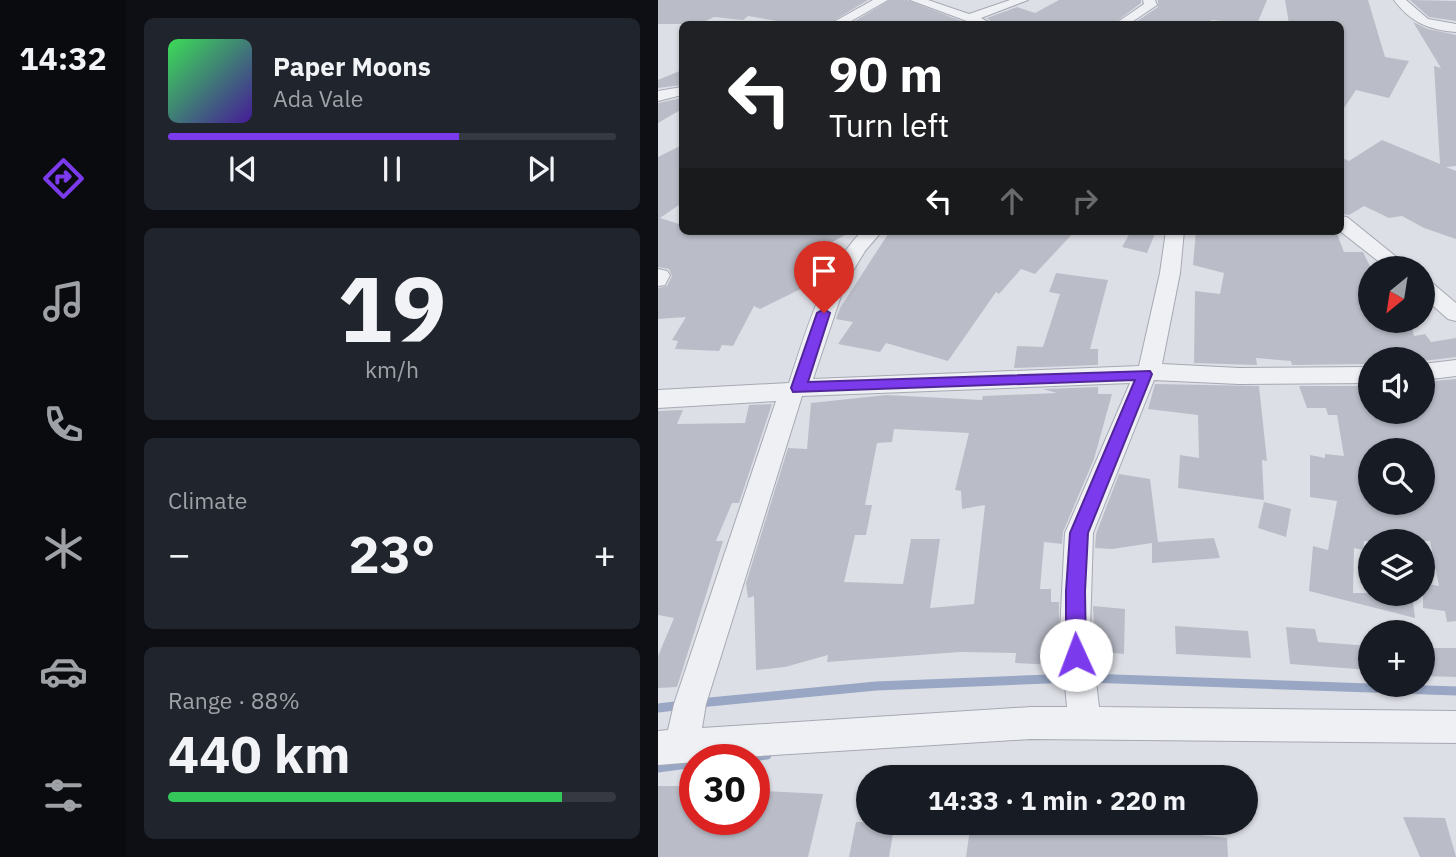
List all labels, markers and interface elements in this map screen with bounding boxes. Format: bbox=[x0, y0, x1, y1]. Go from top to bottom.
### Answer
text: 14:32 bbox=[19, 37, 107, 79]
text: 90 m bbox=[829, 42, 943, 105]
text: Paper Moons bbox=[273, 49, 431, 83]
icon: left bbox=[714, 49, 805, 140]
text: Ada Vale bbox=[273, 83, 363, 113]
text: Turn left bbox=[829, 104, 949, 146]
icon: previous bbox=[224, 150, 262, 188]
icon: pause bbox=[373, 150, 411, 188]
icon: next bbox=[522, 150, 560, 188]
icon: directions bbox=[39, 154, 88, 203]
icon: left bbox=[920, 182, 958, 220]
icon: ahead bbox=[993, 182, 1031, 220]
icon: right bbox=[1066, 182, 1104, 220]
pin bbox=[794, 241, 854, 313]
text: 19 bbox=[337, 249, 447, 367]
icon: arrive bbox=[805, 252, 843, 290]
north arrow bbox=[1358, 256, 1435, 332]
map controls bbox=[1358, 256, 1435, 697]
icon: music bbox=[39, 277, 88, 326]
button: sound bbox=[1358, 347, 1435, 424]
text: km/h bbox=[365, 354, 419, 384]
icon: phone bbox=[39, 400, 88, 449]
button: search bbox=[1358, 438, 1435, 515]
text: Climate bbox=[168, 485, 247, 515]
text: 23° bbox=[349, 520, 435, 587]
icon: climate bbox=[39, 524, 88, 573]
text: − bbox=[168, 529, 191, 578]
text: + bbox=[593, 529, 616, 578]
button: layers bbox=[1358, 529, 1435, 606]
position arrow bbox=[1039, 618, 1113, 692]
button: + bbox=[1358, 620, 1435, 697]
icon: car bbox=[39, 647, 88, 696]
text: Range · 88% bbox=[168, 685, 300, 715]
text: 440 km bbox=[168, 720, 350, 787]
speed limit sign: 30 bbox=[679, 744, 770, 835]
icon: filters bbox=[39, 771, 88, 820]
text: 14:33 · 1 min · 220 m bbox=[928, 783, 1186, 817]

